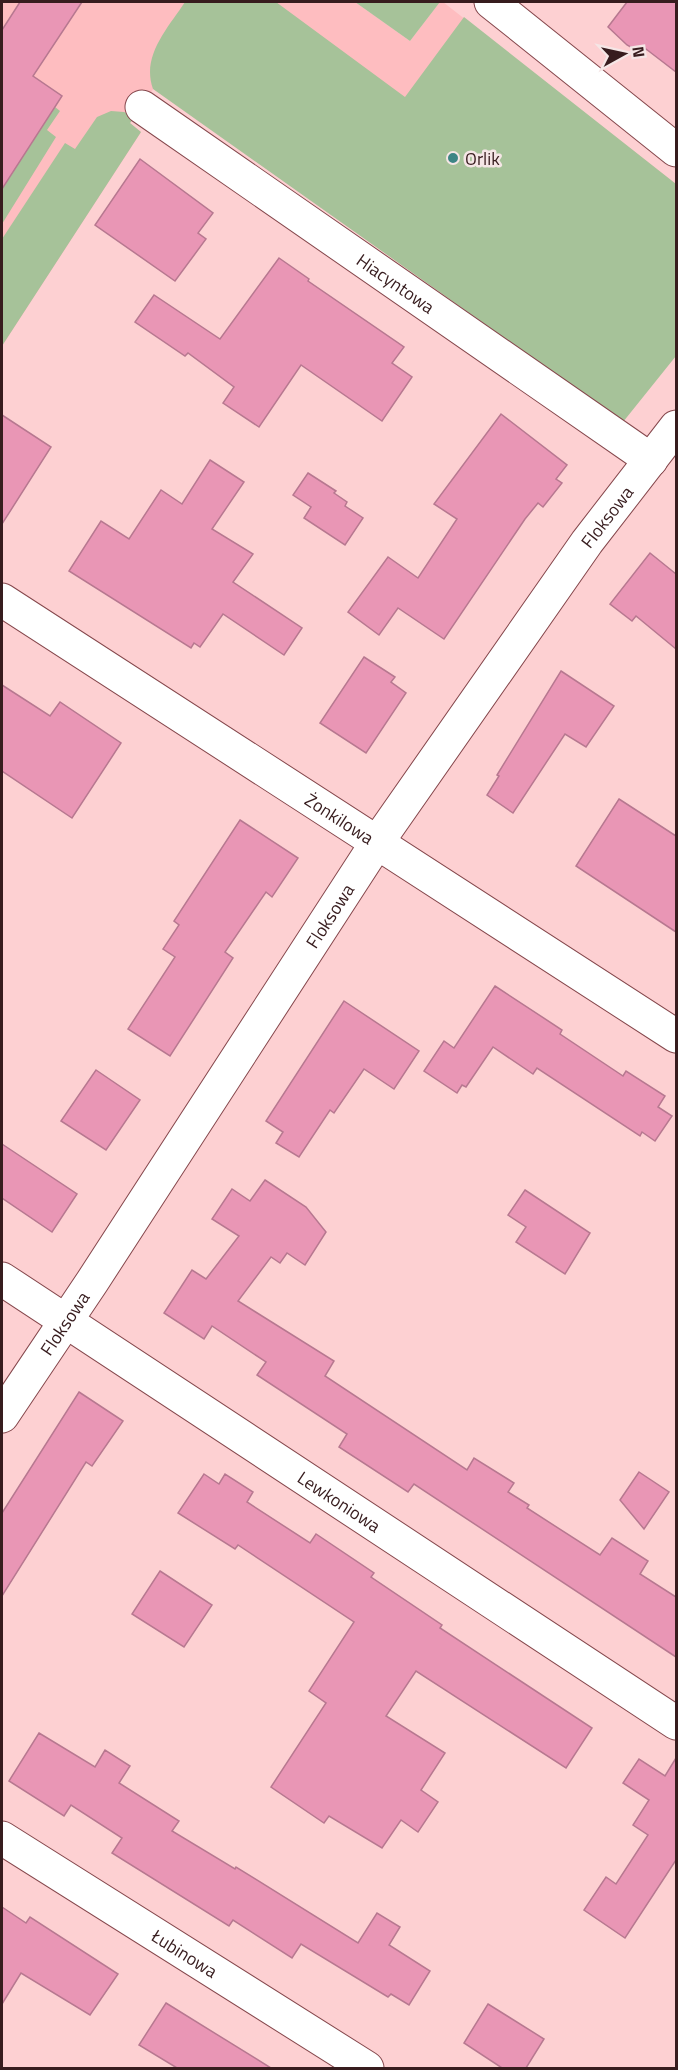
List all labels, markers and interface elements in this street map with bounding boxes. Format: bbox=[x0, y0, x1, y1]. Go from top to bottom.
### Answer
north arrow bbox=[594, 24, 654, 84]
text: N bbox=[626, 45, 652, 59]
place label: Orlik bbox=[465, 145, 500, 172]
marker: Orlik bbox=[446, 151, 460, 165]
street label: Hiacyntowa bbox=[351, 246, 440, 320]
street label: Floksowa bbox=[574, 480, 639, 553]
street label: Żonkilowa bbox=[300, 786, 379, 851]
street label: Floksowa bbox=[299, 878, 361, 953]
street label: Floksowa bbox=[33, 1286, 96, 1361]
street label: Lewkoniowa bbox=[292, 1464, 386, 1539]
street label: Łubinowa bbox=[146, 1922, 223, 1984]

